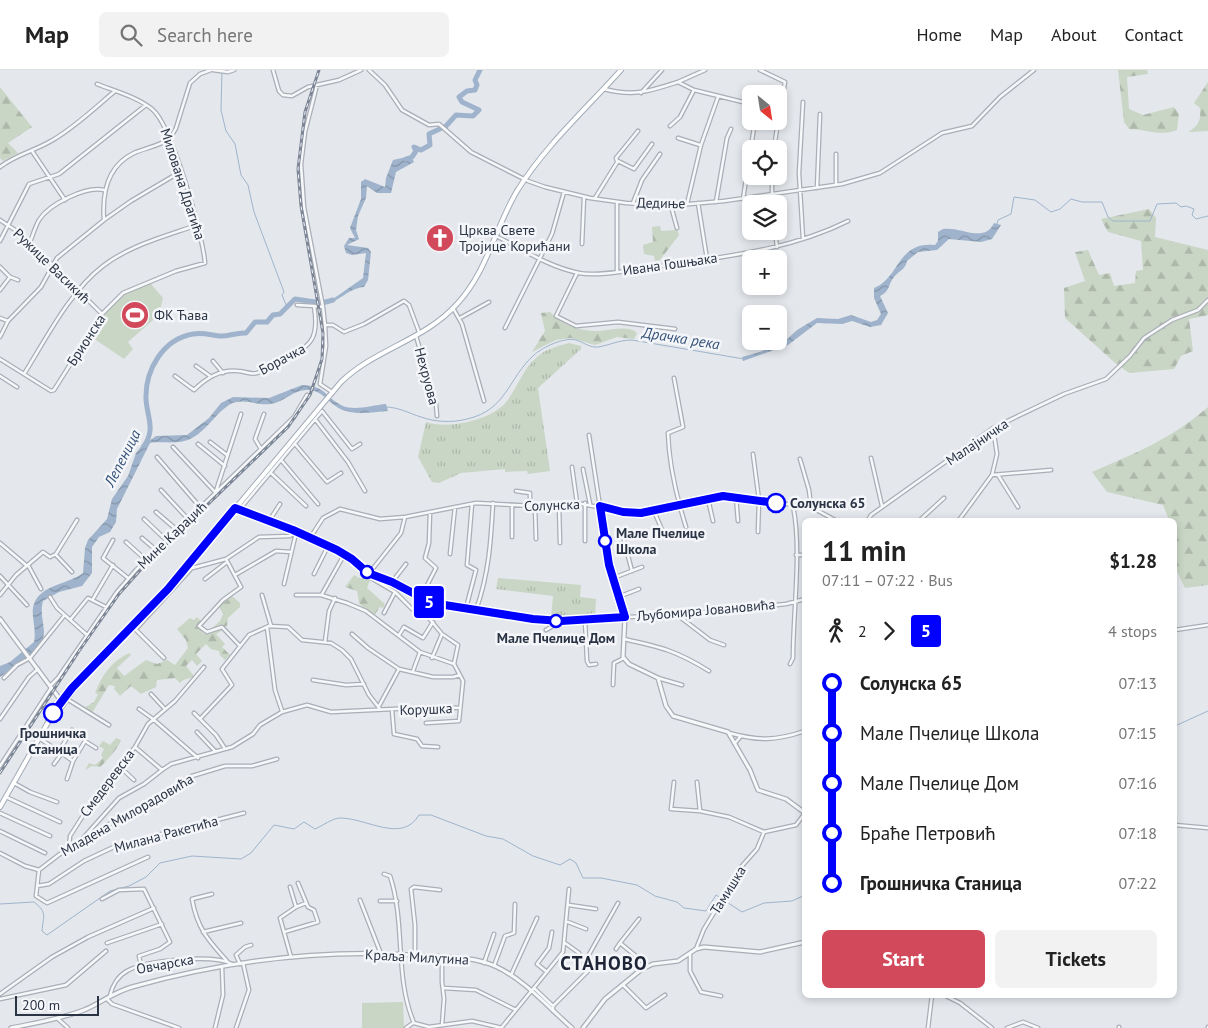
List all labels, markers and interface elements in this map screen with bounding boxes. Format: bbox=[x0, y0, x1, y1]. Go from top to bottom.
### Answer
search box bbox=[99, 12, 449, 57]
text: Map bbox=[25, 19, 69, 50]
icon: search bbox=[117, 21, 145, 49]
text: Search here bbox=[157, 23, 253, 47]
text: Home bbox=[916, 23, 962, 46]
text: Map bbox=[990, 23, 1023, 46]
text: About bbox=[1051, 23, 1097, 46]
text: Contact bbox=[1125, 23, 1183, 46]
north arrow bbox=[742, 85, 788, 130]
map controls bbox=[742, 85, 787, 350]
street label: Милована Драгића bbox=[156, 126, 210, 242]
button: locate bbox=[742, 140, 787, 185]
street label: Дедиње bbox=[636, 194, 686, 212]
button: layers bbox=[742, 195, 787, 240]
place label: Црква Свете Тројице Корићани bbox=[459, 221, 570, 255]
church icon: Црква Свете Тројице Корићани bbox=[425, 223, 455, 253]
street label: Ружице Васикић bbox=[9, 225, 95, 307]
street label: Ивана Гошњака bbox=[621, 248, 719, 280]
button: + bbox=[742, 250, 787, 295]
sports icon: ФК Ћава bbox=[120, 300, 150, 330]
button: − bbox=[742, 305, 787, 350]
place label: ФК Ћава bbox=[154, 306, 208, 324]
street label: Брионска bbox=[63, 311, 109, 369]
water label: Драчка река bbox=[640, 322, 722, 354]
street label: Борачка bbox=[256, 339, 308, 379]
street label: Нехруова bbox=[411, 345, 443, 407]
street label: Малајничка bbox=[942, 415, 1012, 469]
water label: Лепеница bbox=[99, 426, 145, 491]
marker: Солунска 65 bbox=[766, 493, 786, 513]
place label: Солунска 65 bbox=[790, 494, 866, 512]
street label: Солунска bbox=[524, 495, 580, 515]
street label: Мине Караџић bbox=[133, 497, 211, 573]
place label: Мале Пчелице Школа bbox=[616, 524, 705, 558]
text: 11 min bbox=[822, 532, 906, 569]
marker: Мале Пчелице Школа bbox=[598, 534, 612, 548]
text: $1.28 bbox=[1109, 549, 1157, 573]
unlabelled marker bbox=[360, 565, 374, 579]
text: 07:11 – 07:22 · Bus bbox=[822, 570, 953, 590]
line badge: 5 bbox=[413, 586, 445, 618]
text: 5 bbox=[424, 590, 434, 613]
street label: Љубомира Јовановића bbox=[635, 595, 776, 625]
marker: Мале Пчелице Дом bbox=[549, 614, 563, 628]
icon: walk bbox=[822, 617, 850, 645]
icon: forward bbox=[875, 617, 903, 645]
text: 5 bbox=[921, 619, 931, 642]
text: 2 bbox=[858, 621, 867, 641]
text: 4 stops bbox=[1108, 621, 1157, 641]
place label: Мале Пчелице Дом bbox=[497, 629, 615, 647]
text: Солунска 65 bbox=[860, 671, 963, 695]
text: 07:13 bbox=[1119, 673, 1157, 693]
street label: Корушка bbox=[399, 699, 453, 719]
marker: Грошничка Станица bbox=[43, 703, 63, 723]
text: Мале Пчелице Школа bbox=[860, 721, 1039, 745]
text: 07:15 bbox=[1119, 723, 1157, 743]
place label: Грошничка Станица bbox=[20, 724, 86, 758]
street label: Смедеревска bbox=[76, 746, 138, 820]
street label: Младена Милорадовића bbox=[58, 770, 197, 860]
text: Мале Пчелице Дом bbox=[860, 771, 1019, 795]
text: 07:16 bbox=[1119, 773, 1157, 793]
street label: Милана Ракетића bbox=[112, 811, 220, 857]
text: Браће Петровић bbox=[860, 821, 996, 845]
text: 07:18 bbox=[1119, 823, 1157, 843]
street label: Тамишка bbox=[706, 862, 750, 918]
text: Грошничка Станица bbox=[860, 871, 1022, 895]
text: 07:22 bbox=[1119, 873, 1157, 893]
button: Start bbox=[822, 930, 985, 988]
button: Tickets bbox=[995, 930, 1157, 988]
street label: Краља Милутина bbox=[365, 945, 469, 969]
street label: Овчарска bbox=[135, 950, 195, 978]
district label: СТАНОВО bbox=[560, 951, 648, 975]
scale bar bbox=[15, 993, 99, 1016]
text: 200 m bbox=[22, 996, 60, 1014]

